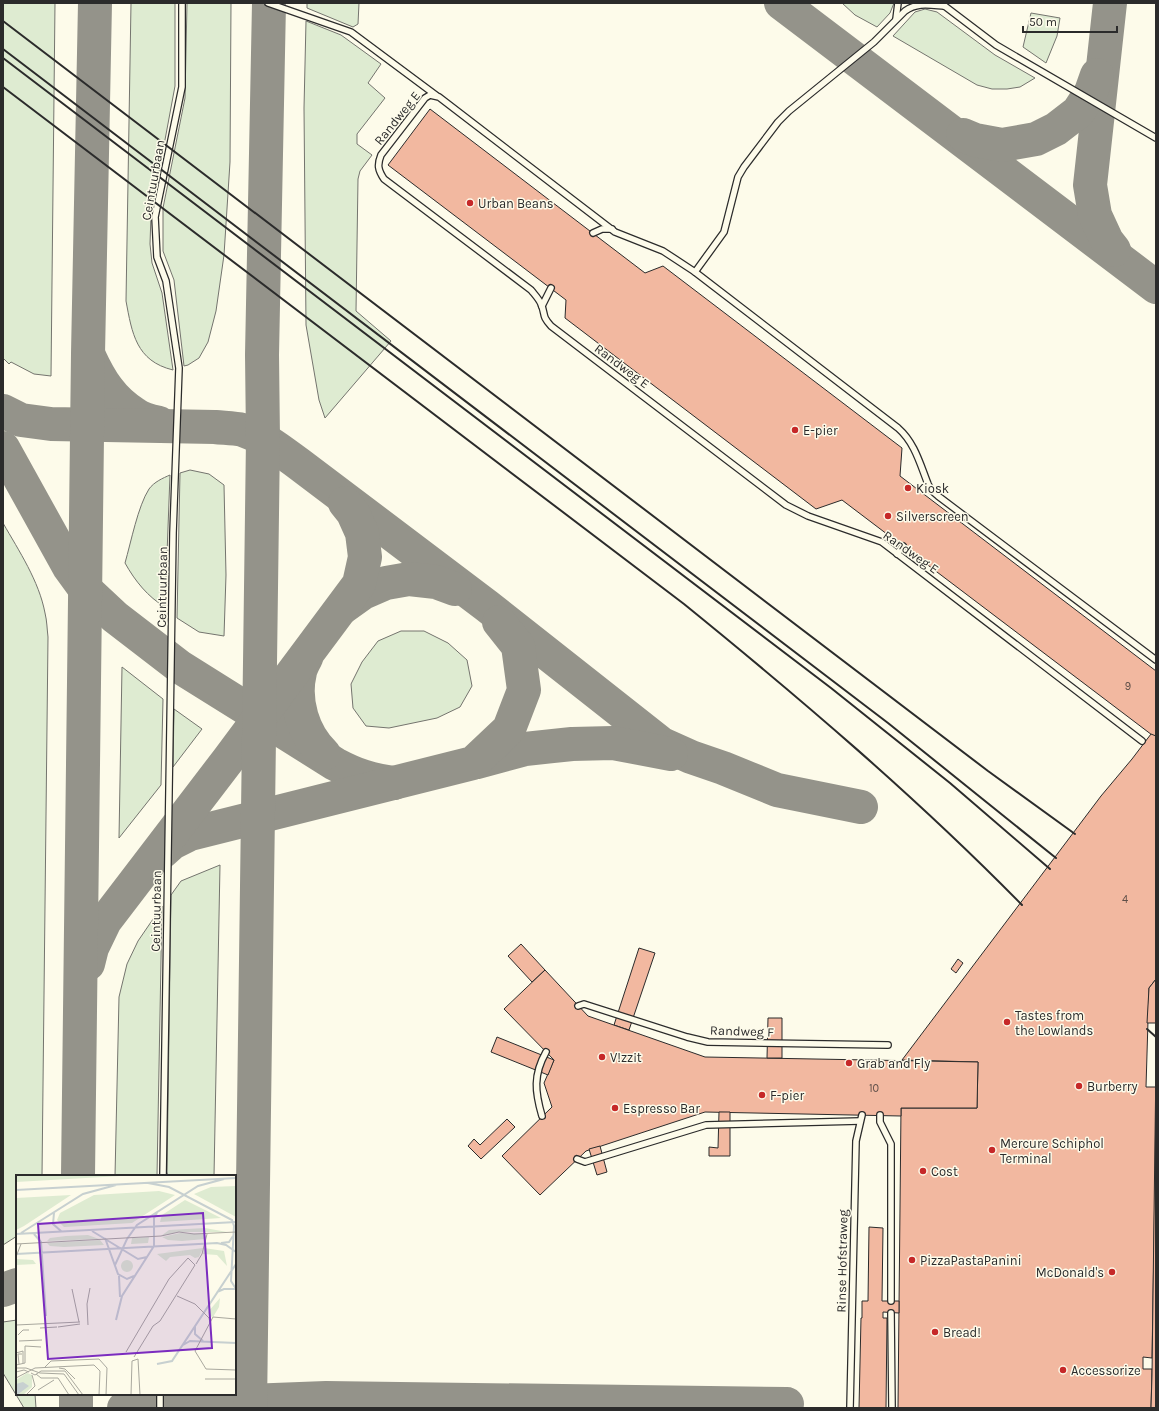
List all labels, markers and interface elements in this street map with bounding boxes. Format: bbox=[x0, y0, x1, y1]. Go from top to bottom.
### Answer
scale bar bbox=[1023, 8, 1117, 34]
text: 50 m bbox=[1029, 15, 1057, 29]
street label: Randweg E bbox=[371, 88, 423, 148]
street label: Ceintuurbaan bbox=[139, 139, 167, 221]
place label: Urban Beans bbox=[478, 196, 554, 211]
marker: Urban Beans bbox=[465, 198, 475, 208]
street label: Randweg E bbox=[592, 341, 652, 391]
place label: E-pier bbox=[803, 423, 838, 438]
marker: E-pier bbox=[790, 425, 800, 435]
place label: Kiosk bbox=[916, 481, 949, 496]
marker: Kiosk bbox=[903, 483, 913, 493]
place label: Silverscreen bbox=[896, 509, 969, 524]
marker: Silverscreen bbox=[883, 511, 893, 521]
street label: Randweg E bbox=[880, 527, 942, 577]
street label: Ceintuurbaan bbox=[154, 546, 170, 628]
house number: 9 bbox=[1125, 680, 1131, 693]
street label: Ceintuurbaan bbox=[148, 870, 164, 952]
house number: 4 bbox=[1122, 893, 1128, 906]
place label: Tastes from the Lowlands bbox=[1015, 1008, 1093, 1038]
marker: Tastes from the Lowlands bbox=[1002, 1017, 1012, 1027]
street label: Randweg F bbox=[710, 1022, 774, 1040]
place label: V!zz¡t bbox=[610, 1050, 642, 1065]
marker: V!zz¡t bbox=[597, 1052, 607, 1062]
place label: Grab and Fly bbox=[857, 1056, 930, 1071]
marker: Grab and Fly bbox=[844, 1058, 854, 1068]
place label: Burberry bbox=[1087, 1079, 1137, 1094]
marker: Burberry bbox=[1074, 1081, 1084, 1091]
house number: 10 bbox=[869, 1082, 879, 1095]
place label: F-pier bbox=[770, 1088, 804, 1103]
marker: F-pier bbox=[757, 1090, 767, 1100]
place label: Espresso Bar bbox=[623, 1101, 700, 1116]
marker: Espresso Bar bbox=[610, 1103, 620, 1113]
place label: Mercure Schiphol Terminal bbox=[1000, 1136, 1104, 1166]
marker: Mercure Schiphol Terminal bbox=[987, 1145, 997, 1155]
place label: Cost bbox=[931, 1164, 958, 1179]
marker: Cost bbox=[918, 1166, 928, 1176]
inset map bbox=[16, 1175, 236, 1395]
street label: Rinse Hofstraweg bbox=[834, 1209, 850, 1313]
place label: PizzaPastaPanini bbox=[920, 1253, 1022, 1268]
marker: PizzaPastaPanini bbox=[907, 1255, 917, 1265]
place label: McDonald's bbox=[1036, 1265, 1104, 1280]
marker: McDonald's bbox=[1107, 1267, 1117, 1277]
place label: Bread! bbox=[943, 1325, 981, 1340]
marker: Bread! bbox=[930, 1327, 940, 1337]
place label: Accessorize bbox=[1071, 1363, 1141, 1378]
marker: Accessorize bbox=[1058, 1365, 1068, 1375]

